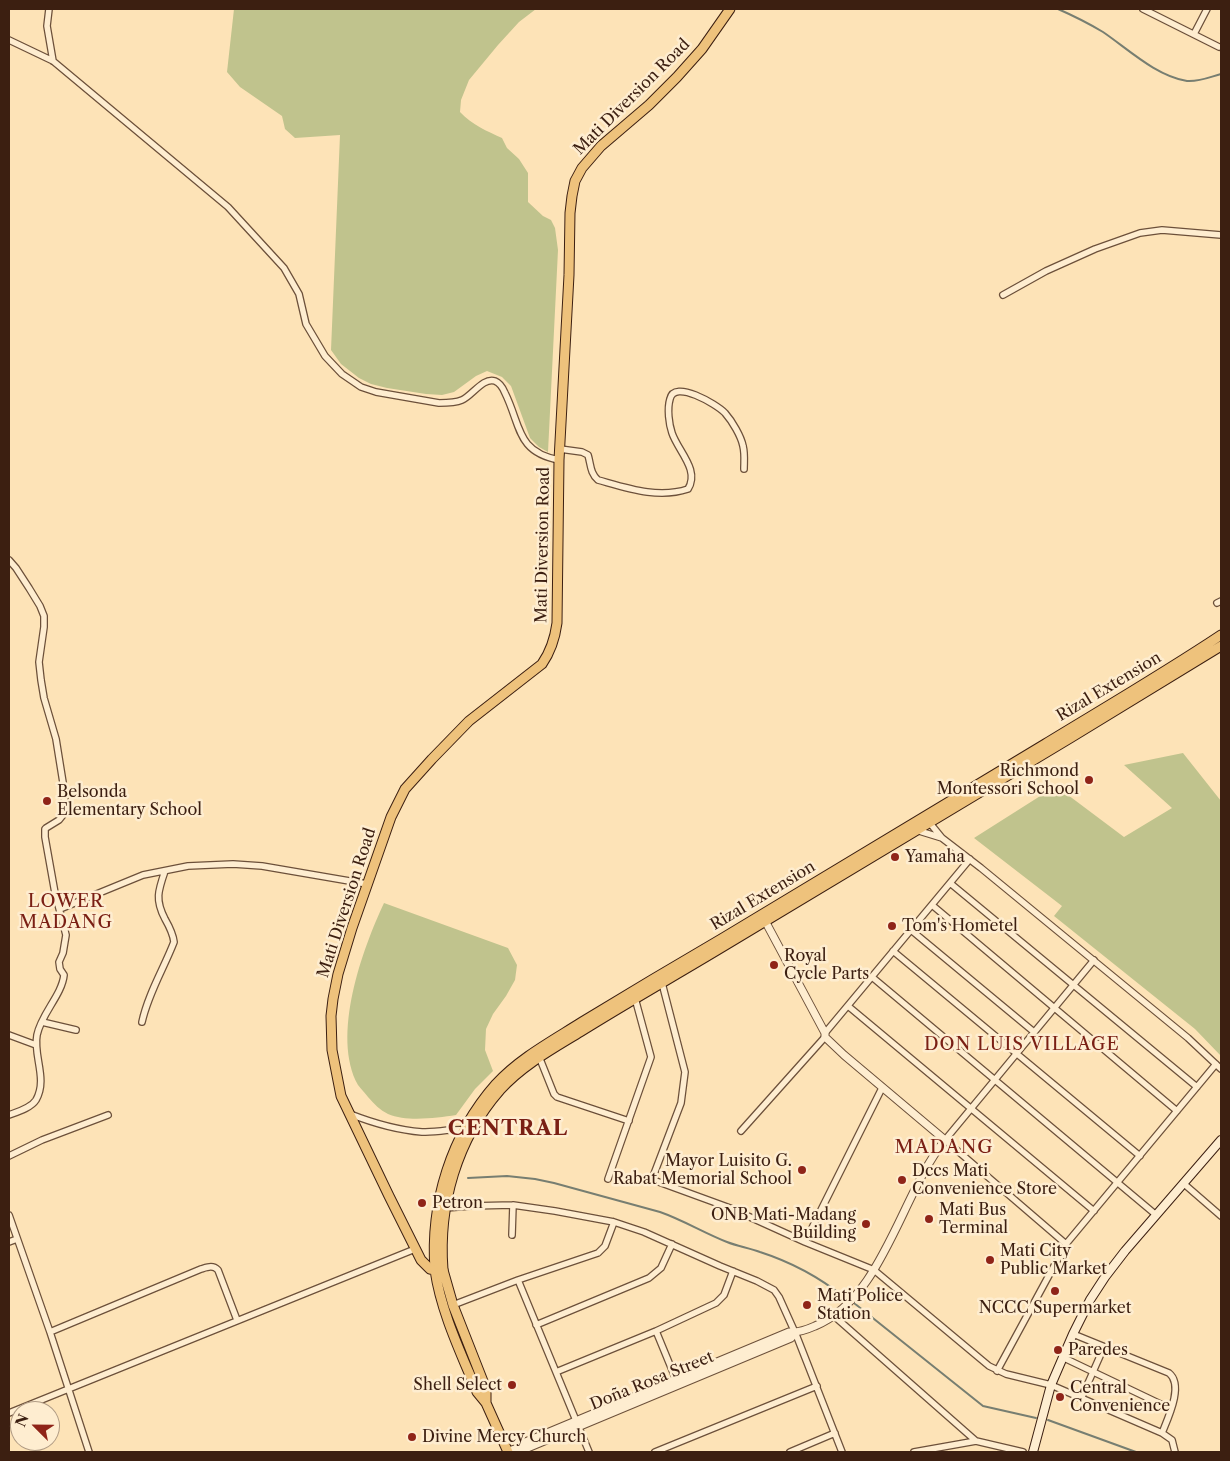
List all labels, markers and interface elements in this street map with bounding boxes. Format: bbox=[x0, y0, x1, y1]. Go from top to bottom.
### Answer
street label: Mati Diversion Road bbox=[570, 35, 694, 159]
street label: Mati Diversion Road bbox=[532, 467, 554, 623]
street label: Rizal Extension bbox=[1053, 648, 1165, 726]
place label: Richmond Montessori School bbox=[937, 761, 1079, 799]
marker: Richmond Montessori School bbox=[1083, 774, 1095, 786]
place label: Belsonda Elementary School bbox=[57, 782, 202, 820]
marker: Belsonda Elementary School bbox=[41, 795, 53, 807]
street label: Mati Diversion Road bbox=[314, 826, 380, 980]
place label: Yamaha bbox=[905, 847, 965, 867]
marker: Yamaha bbox=[889, 851, 901, 863]
street label: Rizal Extension bbox=[707, 857, 819, 935]
district label: LOWER MADANG bbox=[18, 891, 114, 934]
place label: Tom's Hometel bbox=[902, 916, 1018, 936]
marker: Tom's Hometel bbox=[886, 920, 898, 932]
place label: Royal Cycle Parts bbox=[784, 946, 869, 984]
marker: Royal Cycle Parts bbox=[768, 959, 780, 971]
district label: DON LUIS VILLAGE bbox=[922, 1034, 1122, 1056]
district label: CENTRAL bbox=[447, 1116, 569, 1142]
district label: MADANG bbox=[894, 1137, 994, 1159]
place label: Mayor Luisito G. Rabat Memorial School bbox=[613, 1151, 792, 1189]
place label: Dccs Mati Convenience Store bbox=[912, 1161, 1057, 1199]
marker: Mayor Luisito G. Rabat Memorial School bbox=[796, 1164, 808, 1176]
marker: Dccs Mati Convenience Store bbox=[896, 1174, 908, 1186]
place label: Petron bbox=[432, 1193, 483, 1213]
marker: Petron bbox=[416, 1197, 428, 1209]
place label: Mati Bus Terminal bbox=[939, 1200, 1008, 1238]
place label: ONB Mati-Madang Building bbox=[711, 1205, 856, 1243]
marker: Mati Bus Terminal bbox=[923, 1213, 935, 1225]
marker: ONB Mati-Madang Building bbox=[860, 1218, 872, 1230]
place label: Mati City Public Market bbox=[1000, 1241, 1107, 1279]
marker: Mati City Public Market bbox=[984, 1254, 996, 1266]
marker: NCCC Supermarket bbox=[1049, 1285, 1061, 1297]
place label: Mati Police Station bbox=[817, 1286, 903, 1324]
place label: NCCC Supermarket bbox=[979, 1298, 1131, 1318]
marker: Mati Police Station bbox=[801, 1299, 813, 1311]
place label: Paredes bbox=[1068, 1340, 1128, 1360]
marker: Paredes bbox=[1052, 1344, 1064, 1356]
street label: Doña Rosa Street bbox=[587, 1347, 717, 1415]
place label: Shell Select bbox=[413, 1375, 502, 1395]
place label: Central Convenience bbox=[1070, 1378, 1170, 1416]
marker: Shell Select bbox=[506, 1379, 518, 1391]
marker: Central Convenience bbox=[1054, 1391, 1066, 1403]
north arrow bbox=[10, 1401, 60, 1451]
text: N bbox=[11, 1411, 33, 1430]
place label: Divine Mercy Church bbox=[422, 1427, 586, 1447]
marker: Divine Mercy Church bbox=[406, 1431, 418, 1443]

